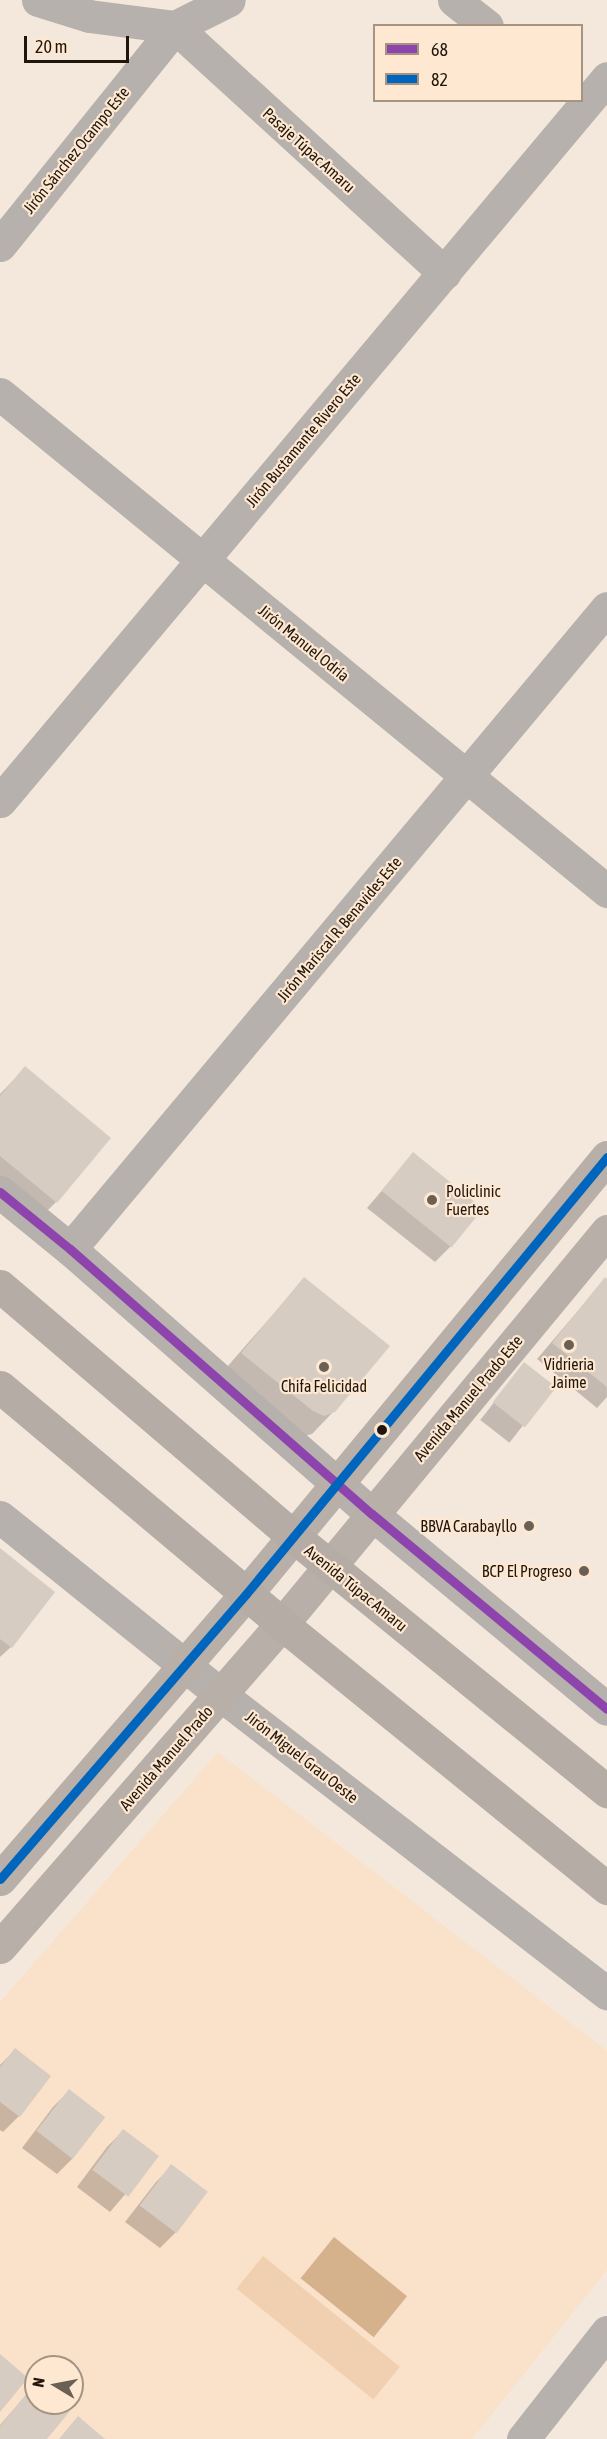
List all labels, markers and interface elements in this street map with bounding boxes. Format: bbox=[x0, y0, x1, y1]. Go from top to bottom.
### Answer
scale bar bbox=[27, 24, 132, 62]
legend bbox=[373, 24, 583, 102]
text: 20 m bbox=[35, 36, 67, 57]
text: 68 bbox=[431, 39, 448, 60]
text: 82 bbox=[431, 69, 448, 90]
street label: Jirón Sánchez Ocampo Este bbox=[19, 83, 133, 217]
street label: Pasaje Túpac Amaru bbox=[259, 104, 359, 196]
street label: Jirón Bustamante Rivero Este bbox=[241, 369, 365, 511]
street label: Jirón Manuel Odría bbox=[255, 601, 353, 685]
street label: Jirón Mariscal R. Benavides Este bbox=[273, 853, 405, 1005]
place label: Policlinic Fuertes bbox=[446, 1181, 500, 1219]
marker: Policlinic Fuertes bbox=[423, 1191, 441, 1209]
street label: Avenida Manuel Prado Este bbox=[410, 1331, 526, 1465]
marker: Vidrieria Jaime bbox=[562, 1338, 576, 1352]
place label: Vidrieria Jaime bbox=[544, 1354, 594, 1392]
marker: Chifa Felicidad bbox=[317, 1360, 331, 1374]
place label: Chifa Felicidad bbox=[281, 1376, 367, 1396]
unlabelled marker bbox=[376, 1424, 388, 1436]
place label: BBVA Carabayllo bbox=[420, 1516, 517, 1536]
marker: BBVA Carabayllo bbox=[522, 1519, 536, 1533]
street label: Avenida Túpac Amaru bbox=[301, 1541, 411, 1635]
place label: BCP El Progreso bbox=[482, 1561, 572, 1581]
marker: BCP El Progreso bbox=[577, 1564, 591, 1578]
street label: Avenida Manuel Prado bbox=[115, 1702, 217, 1814]
street label: Jirón Miguel Grau Oeste bbox=[242, 1707, 362, 1807]
north arrow bbox=[24, 2355, 84, 2415]
text: N bbox=[29, 2376, 48, 2388]

